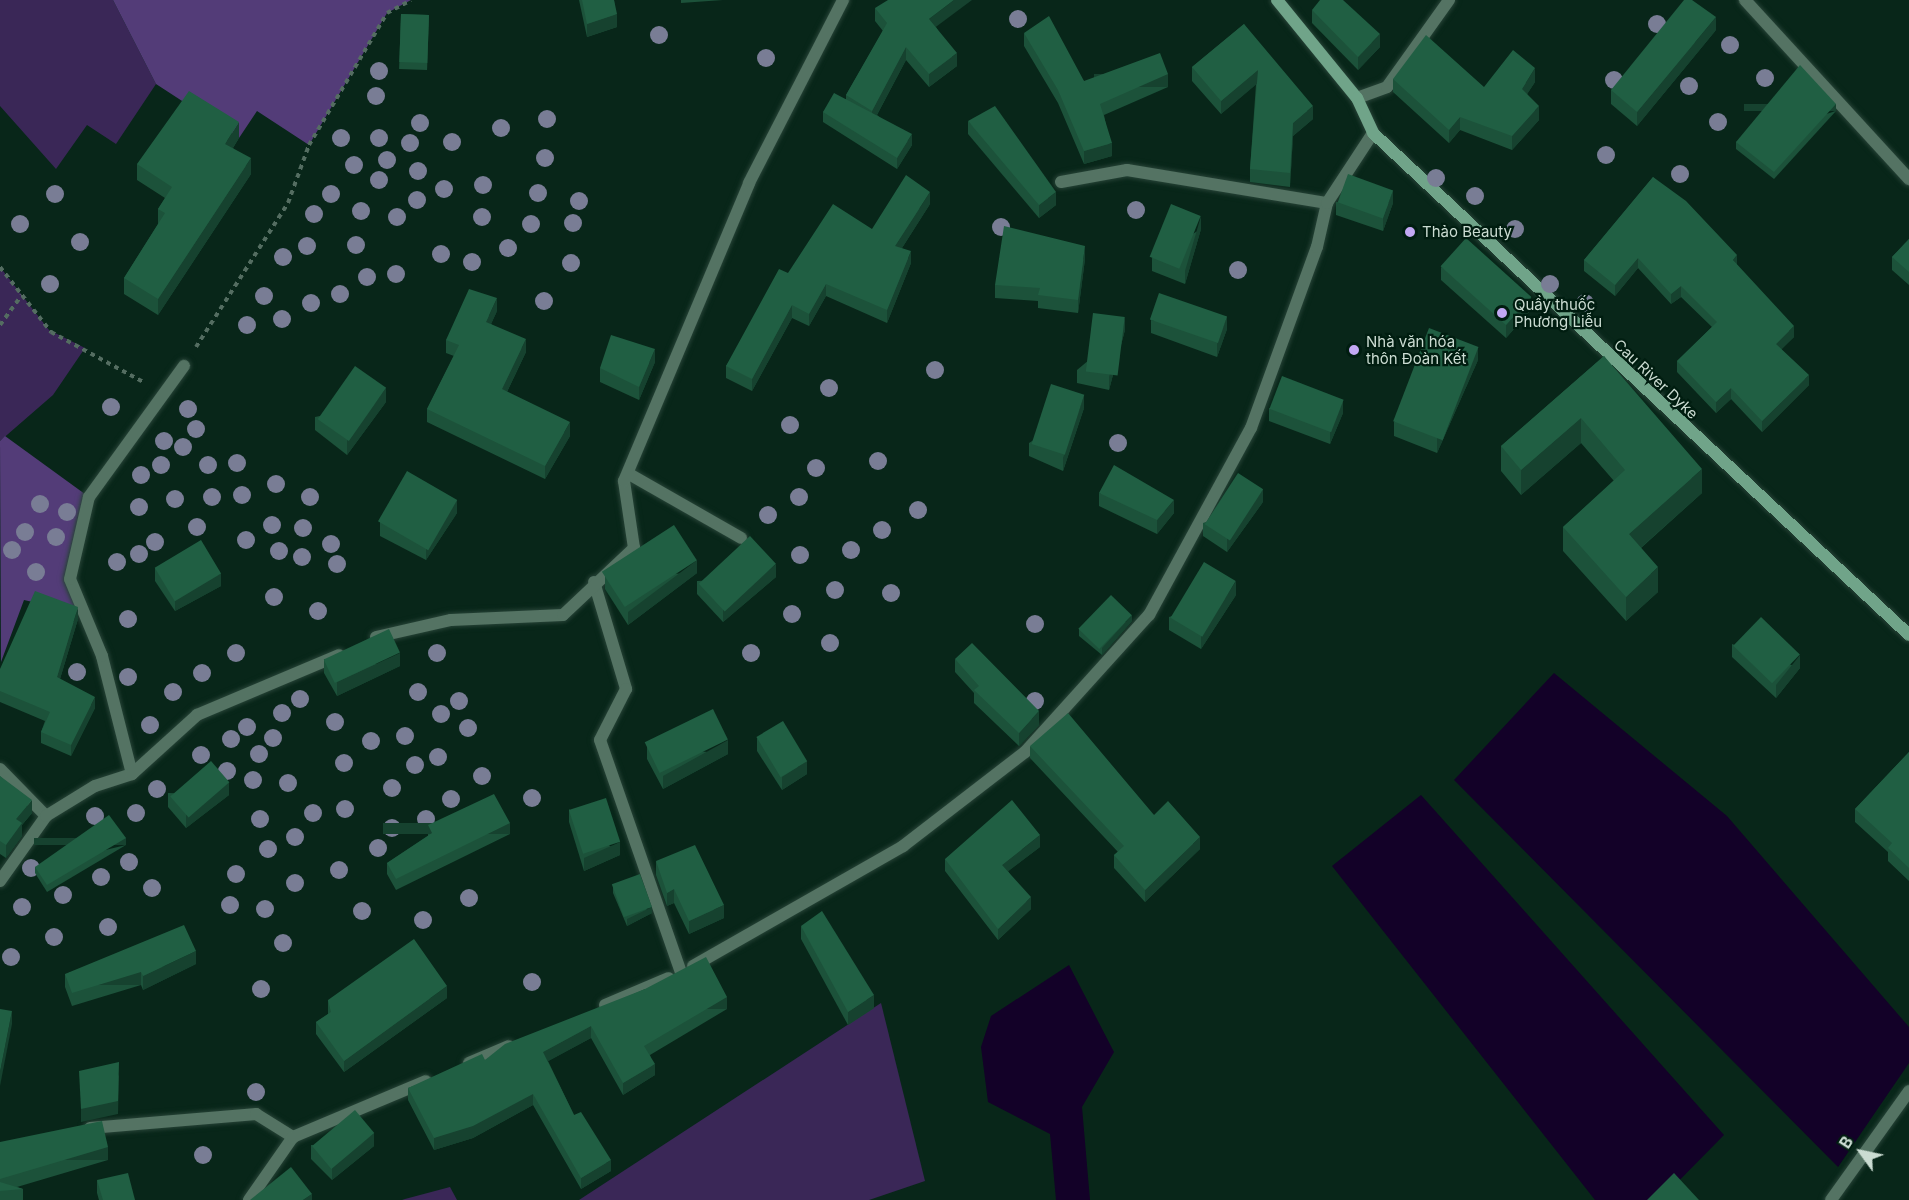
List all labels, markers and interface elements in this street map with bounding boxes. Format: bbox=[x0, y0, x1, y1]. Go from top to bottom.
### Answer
place label: Thảo Beauty bbox=[1422, 223, 1512, 241]
marker: Thảo Beauty bbox=[1403, 225, 1417, 239]
place label: Quầy thuốc Phương Liễu bbox=[1514, 295, 1602, 330]
marker: Quầy thuốc Phương Liễu bbox=[1495, 306, 1509, 320]
place label: Nhà văn hóa thôn Đoàn Kết bbox=[1366, 332, 1466, 367]
street label: Cau River Dyke bbox=[1610, 335, 1702, 423]
marker: Nhà văn hóa thôn Đoàn Kết bbox=[1347, 343, 1361, 357]
north arrow bbox=[1831, 1122, 1891, 1182]
text: B bbox=[1835, 1132, 1857, 1152]

